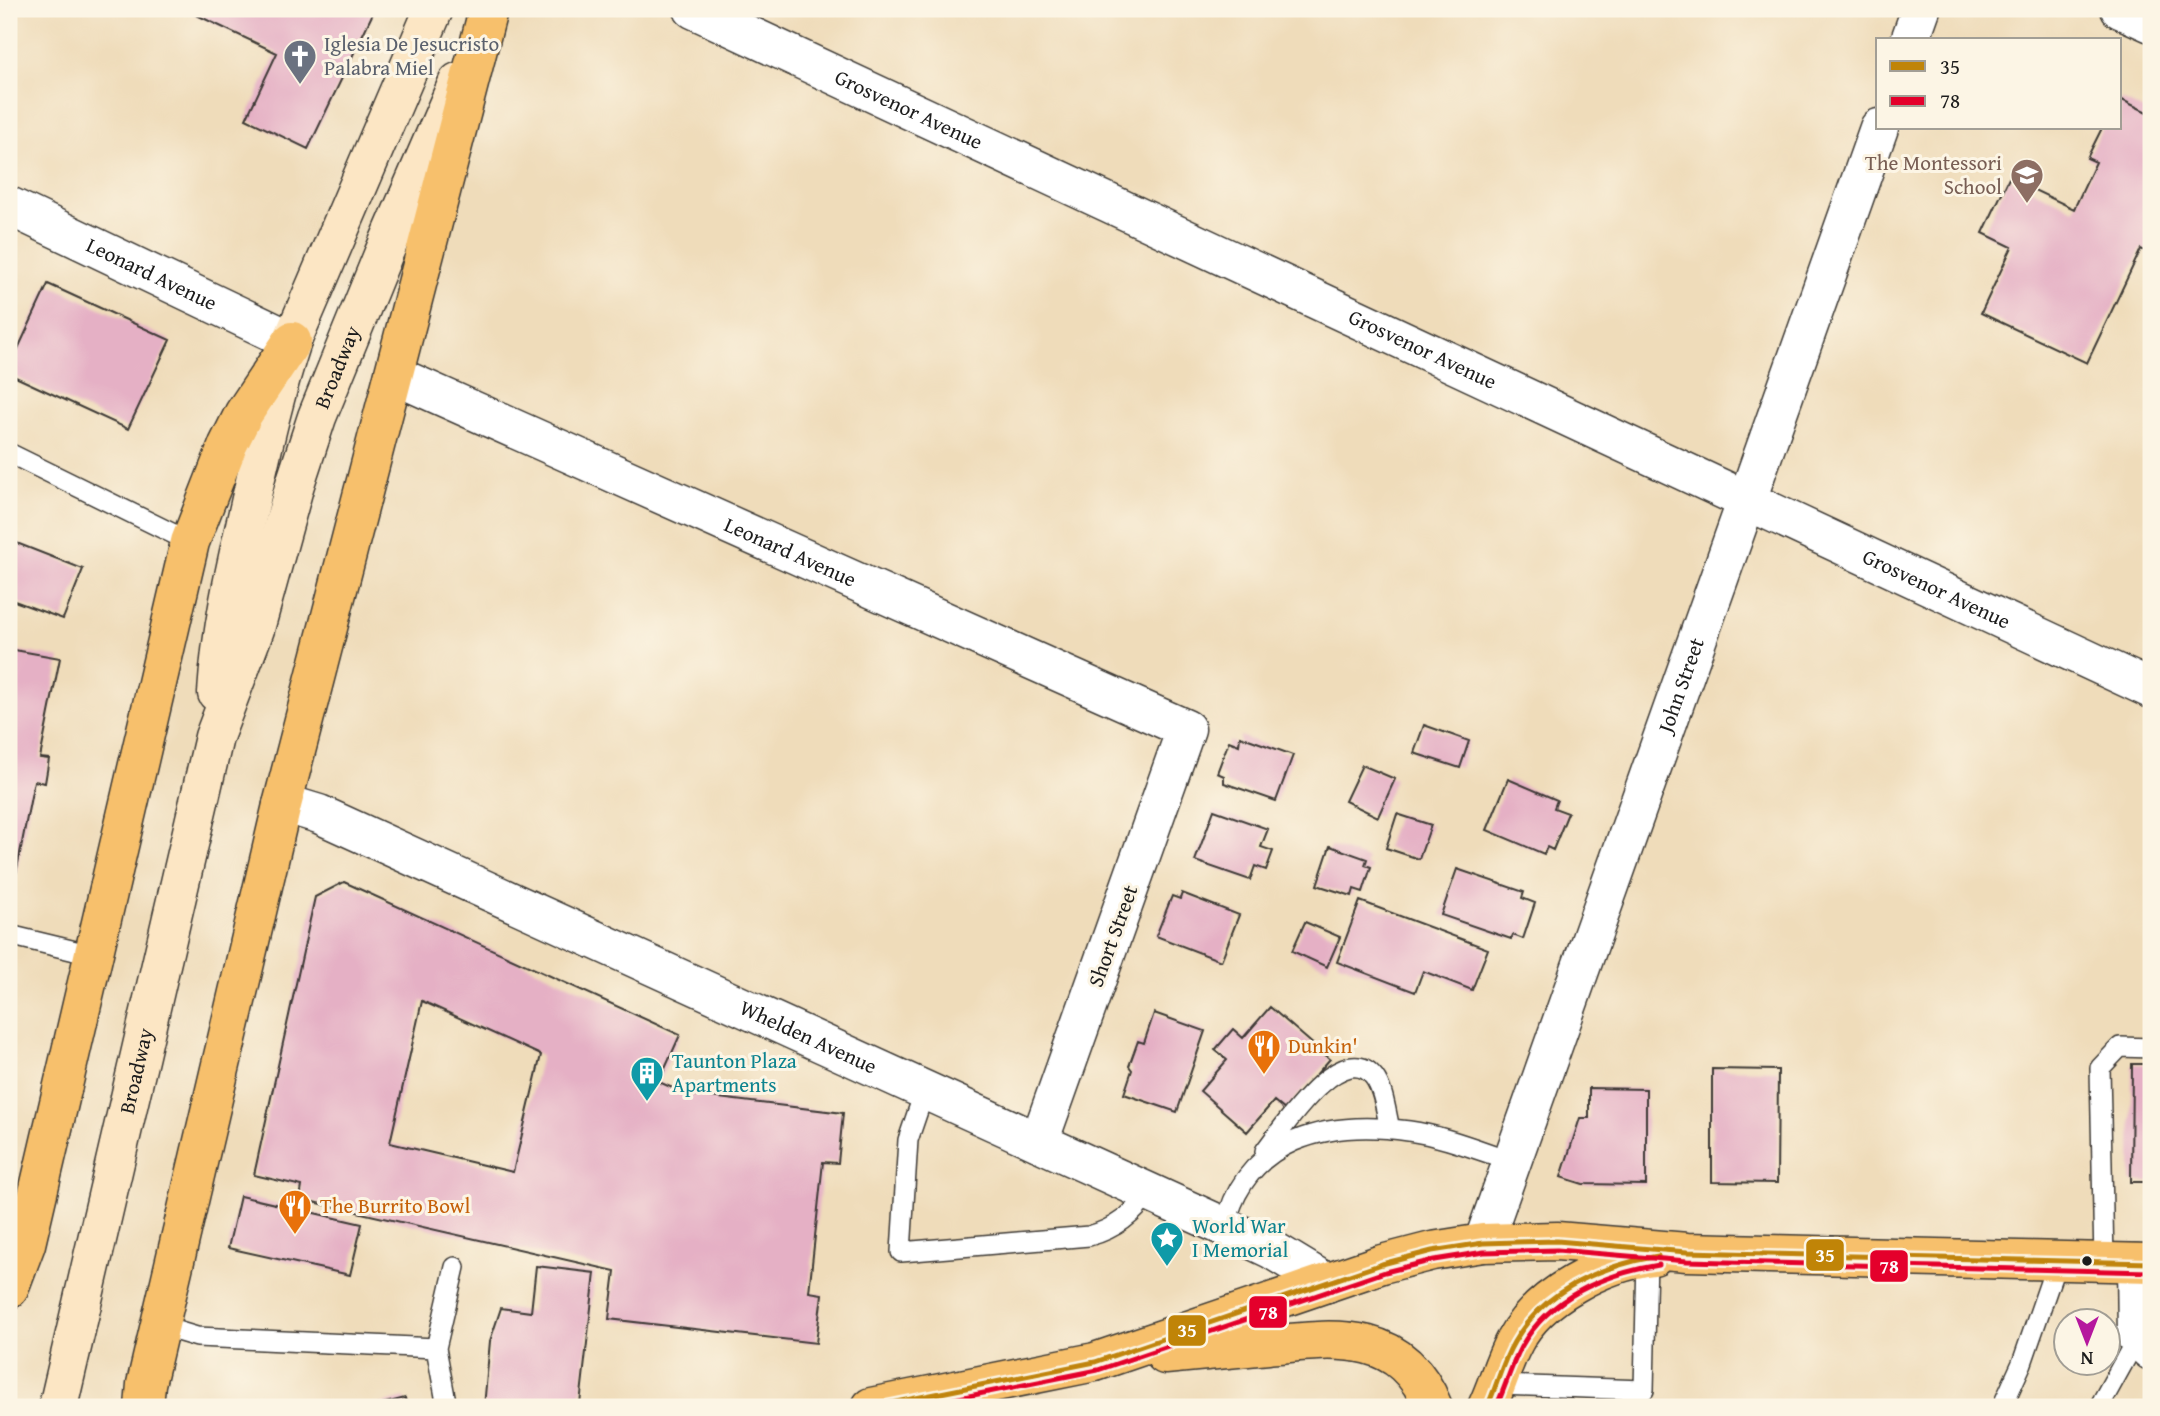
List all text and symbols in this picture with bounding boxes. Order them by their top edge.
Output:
place label: Iglesia De Jesucristo Palabra Miel [324,28,499,83]
church icon: Iglesia De Jesucristo Palabra Miel [281,37,319,86]
legend [1876,38,2122,130]
text: 35 [1940,51,1960,82]
street label: Grosvenor Avenue [830,61,988,157]
text: 78 [1940,85,1960,116]
place label: The Montessori School [1865,147,2002,202]
school or university icon: The Montessori School [2008,156,2046,205]
street label: Leonard Avenue [81,229,222,318]
street label: Grosvenor Avenue [1344,301,1502,397]
street label: Broadway [306,320,368,413]
street label: Leonard Avenue [720,509,861,595]
street label: Grosvenor Avenue [1858,541,2016,636]
street label: John Street [1649,633,1712,740]
street label: Short Street [1080,880,1146,991]
street label: Whelden Avenue [735,992,882,1081]
street label: Broadway [111,1024,161,1117]
restaurant icon: Dunkin' [1245,1027,1283,1076]
place label: Dunkin' [1288,1030,1358,1061]
place label: Taunton Plaza Apartments [672,1045,797,1100]
building icon: Taunton Plaza Apartments [628,1054,666,1103]
restaurant icon: The Burrito Bowl [276,1187,314,1236]
place label: The Burrito Bowl [320,1190,470,1221]
place label: World War I Memorial [1192,1210,1289,1265]
place icon: World War I Memorial [1148,1219,1186,1268]
line badge: 35 [1805,1238,1845,1272]
text: 35 [1815,1241,1835,1269]
line badge: 78 [1869,1249,1909,1283]
text: 78 [1879,1252,1899,1280]
unlabelled marker [2080,1254,2094,1268]
line badge: 78 [1248,1295,1288,1329]
text: 78 [1258,1298,1278,1326]
north arrow [2052,1308,2122,1378]
line badge: 35 [1167,1314,1207,1347]
text: 35 [1177,1316,1197,1344]
text: N [2080,1345,2093,1373]

